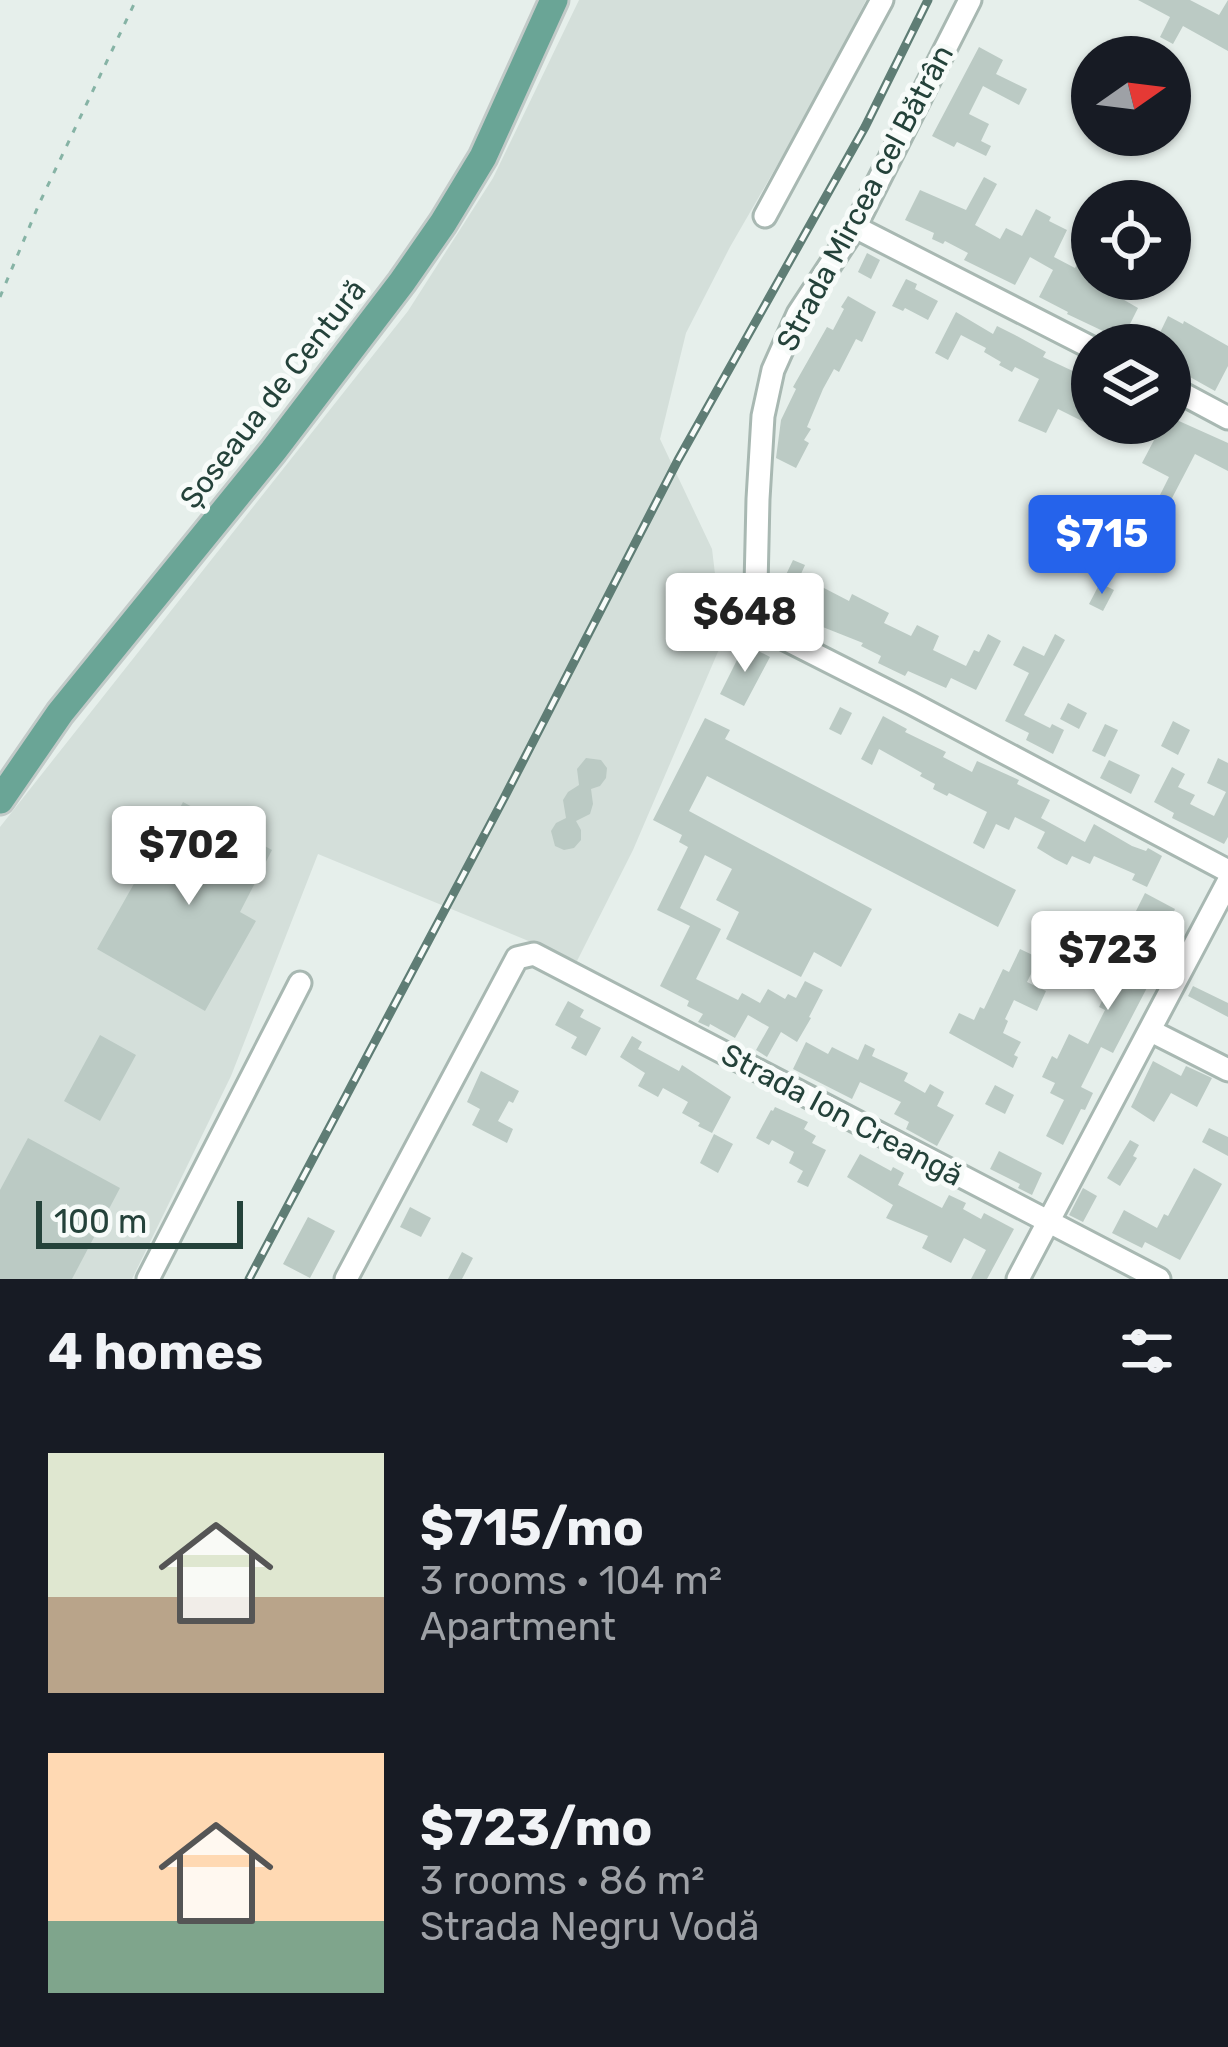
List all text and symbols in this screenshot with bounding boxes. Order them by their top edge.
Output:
north arrow [1071,36,1191,156]
map controls [1071,36,1191,444]
street label: Strada Mircea cel Bătrân [769,39,961,357]
button: locate [1071,180,1191,300]
street label: Șoseaua de Centură [172,272,374,516]
button: layers [1071,324,1191,444]
pin: $715 [1031,495,1173,597]
text: $715 [1056,511,1148,557]
pin: $648 [674,573,816,675]
text: $648 [693,589,797,635]
pin: $702 [118,806,260,908]
text: $702 [139,822,239,868]
pin: $723 [1037,911,1179,1013]
text: $723 [1058,927,1158,973]
street label: Strada Ion Creangă [715,1036,969,1194]
scale bar [36,1195,243,1248]
text: 100 m [54,1202,147,1241]
icon: filters [1114,1318,1180,1384]
text: 4 homes [48,1321,263,1382]
text: $715/mo [420,1497,644,1558]
icon: home [144,1501,288,1645]
text: 3 rooms · 104 m² [420,1558,722,1604]
text: Apartment [420,1604,616,1650]
text: $723/mo [420,1797,652,1858]
icon: home [144,1801,288,1945]
text: 3 rooms · 86 m² [420,1858,705,1904]
text: Strada Negru Vodă [420,1904,759,1950]

